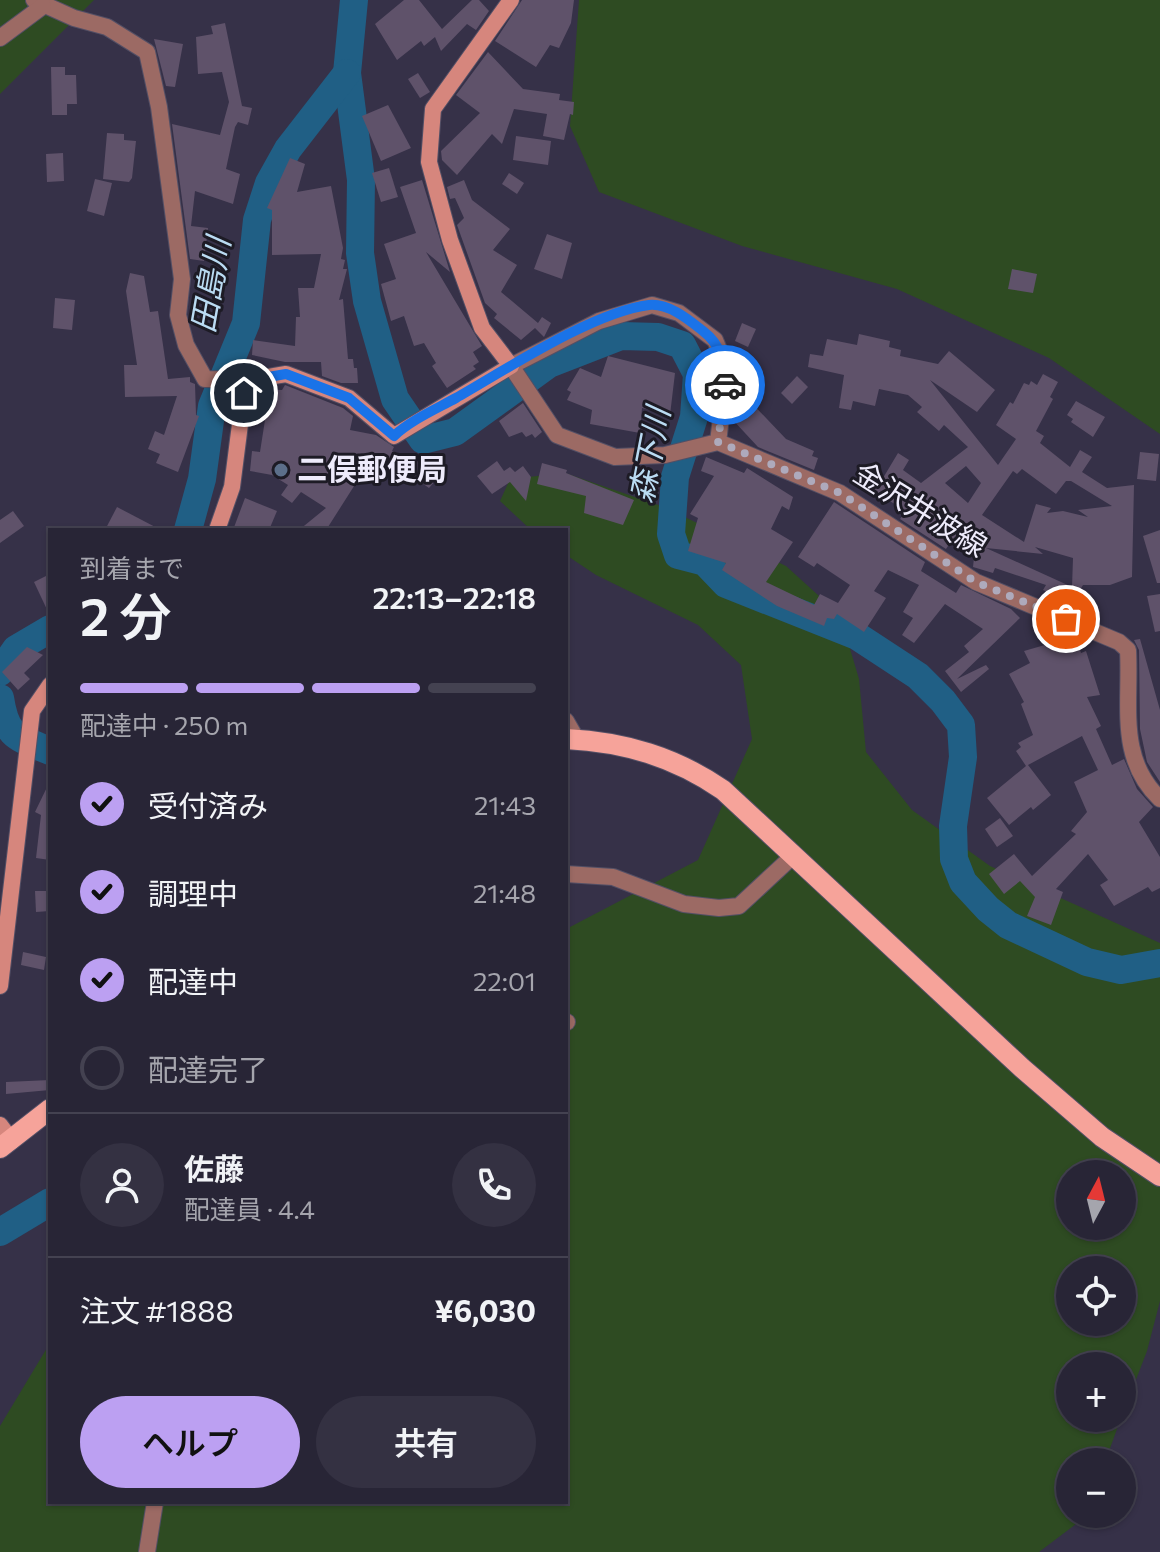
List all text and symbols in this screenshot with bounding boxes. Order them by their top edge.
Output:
water label: 田島川 [181,231,238,335]
courier [685,345,765,425]
pin [210,359,278,427]
icon: car [703,363,747,407]
icon: home [222,371,266,415]
water label: 森下川 [619,401,677,506]
place label: 二俣郵便局 [297,449,447,486]
street label: 金沢井波線 [848,452,995,563]
marker: 二俣郵便局 [272,461,290,479]
text: 到着まで [80,552,184,583]
text: 22:13–22:18 [372,578,536,615]
text: 2 分 [80,583,171,647]
pin [1032,585,1100,653]
icon: bag [1044,597,1088,641]
text: 配達中 · 250 m [80,709,248,740]
icon: check [80,782,124,826]
text: 受付済み [148,786,268,823]
text: 21:43 [474,789,536,820]
icon: check [80,870,124,914]
text: 調理中 [148,874,238,911]
text: 21:48 [473,877,536,908]
icon: check [80,958,124,1002]
text: 配達中 [148,962,238,999]
text: 22:01 [473,965,536,996]
text: 配達完了 [148,1050,268,1087]
button: person [80,1143,164,1227]
button: phone [452,1143,536,1227]
text: 佐藤 [184,1149,244,1186]
north arrow [1056,1160,1136,1240]
map controls [1056,1160,1136,1528]
text: 配達員 · 4.4 [184,1193,315,1224]
button: locate [1056,1256,1136,1336]
text: 注文 #1888 [80,1291,234,1328]
text: ¥6,030 [434,1291,536,1328]
button: + [1056,1352,1136,1432]
button: ヘルプ [80,1396,300,1488]
button: 共有 [316,1396,536,1488]
button: − [1056,1448,1136,1528]

